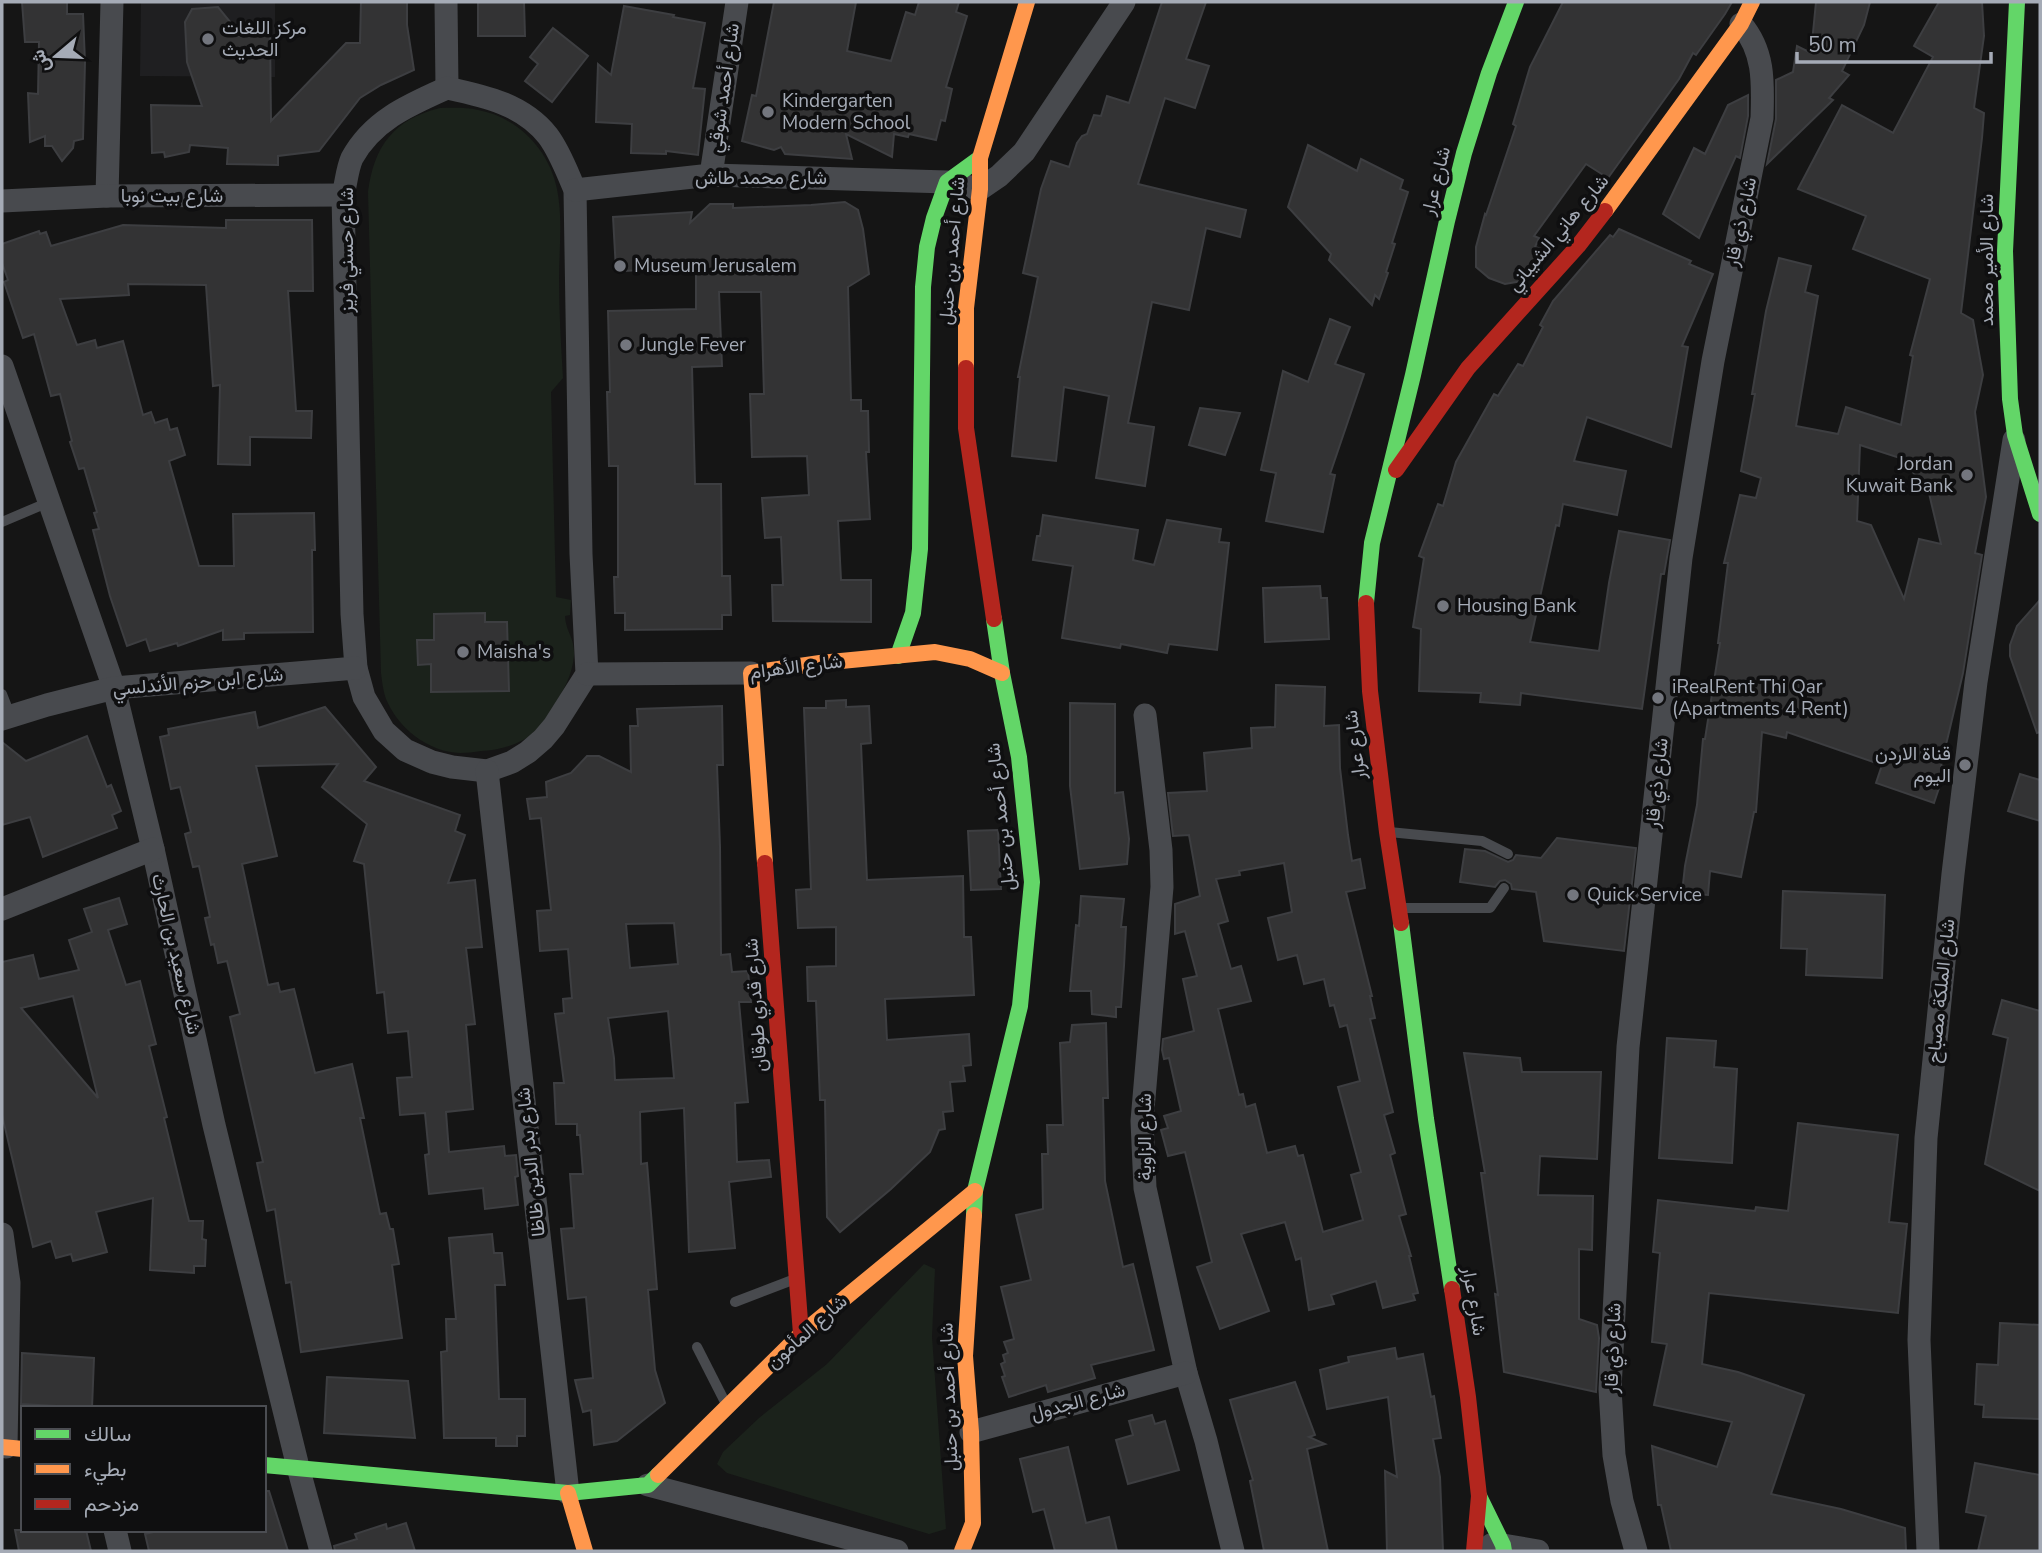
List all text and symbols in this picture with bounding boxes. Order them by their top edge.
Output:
place label: مركز اللغات الحديث [222,15,307,63]
north arrow [21,21,91,91]
scale bar [1797,21,1991,65]
street label: شارع أحمد شوقي [702,22,748,155]
marker: مركز اللغات الحديث [200,31,216,47]
text: 50 m [1808,31,1857,59]
text: ش [25,46,57,76]
place label: Kindergarten Modern School [782,88,911,136]
marker: Kindergarten Modern School [760,104,776,120]
street label: شارع عرار [1415,144,1457,219]
street label: شارع محمد طاش [695,165,827,191]
street label: شارع هاني الشيباني [1501,169,1616,299]
street label: شارع ذي قار [1719,175,1765,270]
street label: شارع أحمد بن حنبل [933,176,971,326]
street label: شارع بيت نوبا [121,183,223,209]
street label: شارع حسني فريز [334,187,362,314]
street label: شارع الأمير محمد [1974,194,2000,326]
place label: Museum Jerusalem [634,253,797,279]
marker: Museum Jerusalem [612,258,628,274]
place label: Jungle Fever [639,332,746,358]
marker: Jungle Fever [618,337,634,353]
place label: Jordan Kuwait Bank [1846,451,1953,499]
marker: Jordan Kuwait Bank [1959,467,1975,483]
place label: Housing Bank [1457,593,1577,619]
marker: Housing Bank [1435,598,1451,614]
place label: Maisha's [477,639,551,665]
marker: Maisha's [455,644,471,660]
street label: شارع الأهرام [748,648,844,686]
street label: شارع ابن حزم الأندلسي [112,662,285,704]
place label: iRealRent Thi Qar (Apartments 4 Rent) [1672,674,1849,722]
marker: iRealRent Thi Qar (Apartments 4 Rent) [1650,690,1666,706]
street label: شارع عرار [1338,709,1372,782]
street label: شارع ذي قار [1639,737,1677,831]
place label: قناة الاردن اليوم [1875,741,1951,789]
street label: شارع أحمد بن حنبل [980,742,1022,892]
marker: قناة الاردن اليوم [1957,757,1973,773]
street label: شارع سعيد بن الحارث [145,871,207,1037]
place label: Quick Service [1587,882,1702,908]
marker: Quick Service [1565,887,1581,903]
street label: شارع الملكة مصباح [1920,917,1962,1065]
street label: شارع قدري طوقان [738,937,776,1073]
street label: شارع بدر الدين ظاظا [510,1086,552,1238]
street label: شارع الزاوية [1132,1093,1158,1181]
street label: شارع عرار [1456,1263,1492,1338]
street label: شارع المأمون [761,1289,853,1375]
street label: شارع ذي قار [1598,1302,1630,1395]
street label: شارع أحمد بن حنبل [933,1322,965,1472]
street label: شارع الجدول [1028,1377,1128,1427]
legend [21,1406,266,1532]
text: سالك [84,1420,131,1448]
text: بطيء [84,1455,127,1486]
text: مزدحم [84,1490,139,1518]

